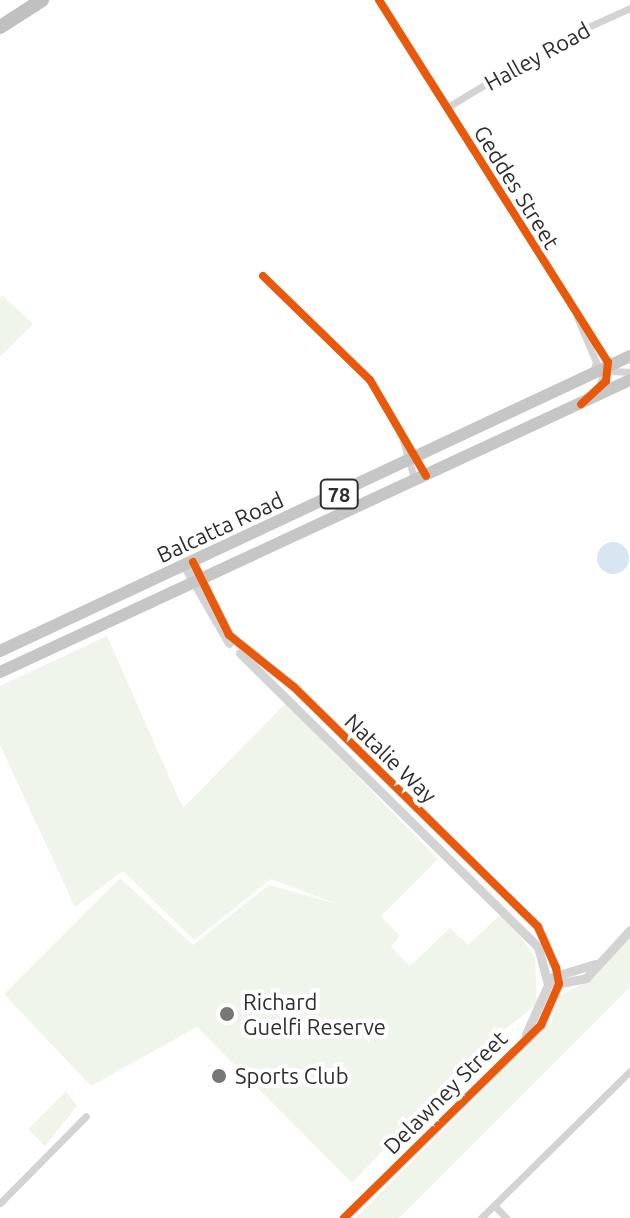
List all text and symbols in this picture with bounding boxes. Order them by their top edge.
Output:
street label: Halley Road [480,16,594,96]
street label: Geddes Street [469,120,565,254]
road number: 78 [319,478,359,510]
street label: Balcatta Road [152,486,288,568]
street label: Natalie Way [340,708,442,808]
place label: Richard Guelfi Reserve [243,988,386,1040]
marker: Richard Guelfi Reserve [218,1005,236,1023]
street label: Delawney Street [378,1025,512,1159]
place label: Sports Club [235,1063,349,1089]
marker: Sports Club [210,1067,228,1085]

